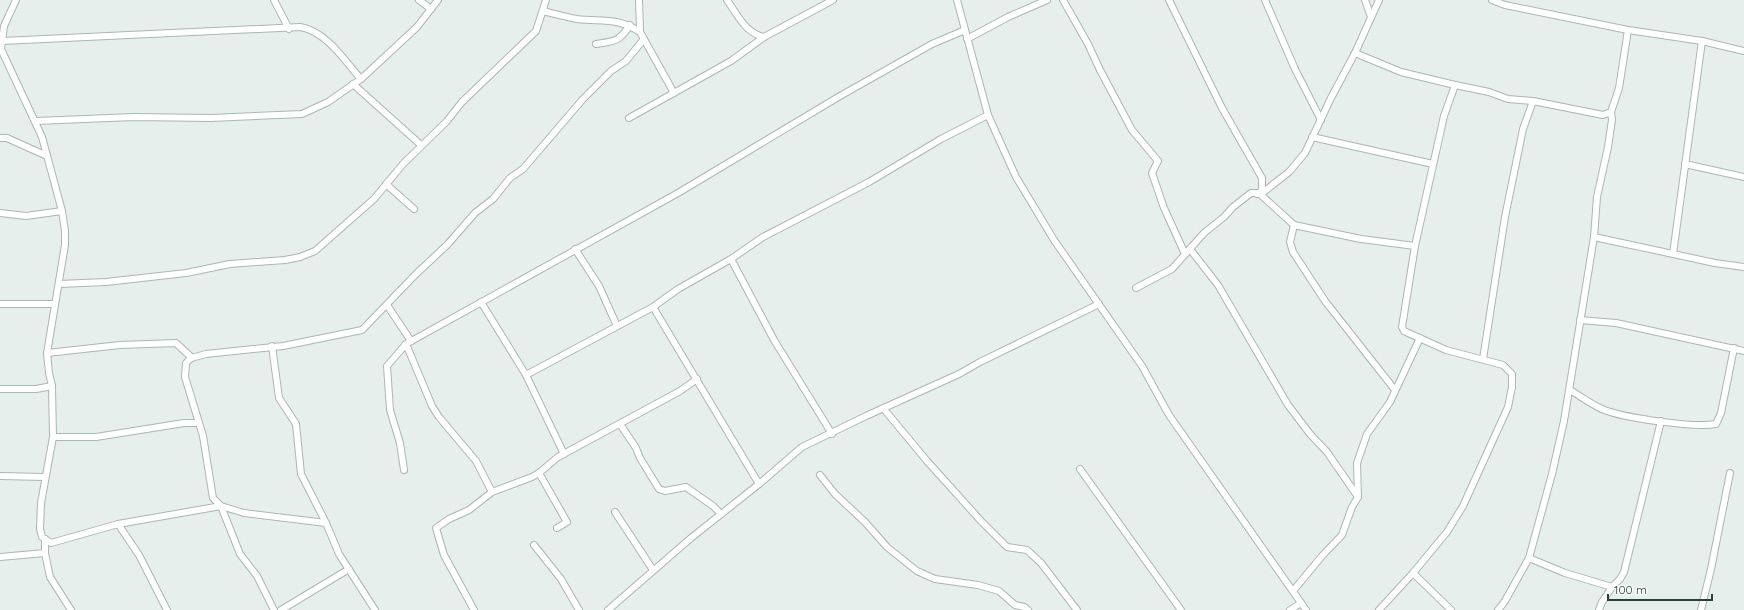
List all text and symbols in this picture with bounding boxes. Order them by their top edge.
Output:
scale bar [1608,576,1712,602]
text: 100 m [1614,582,1647,597]

